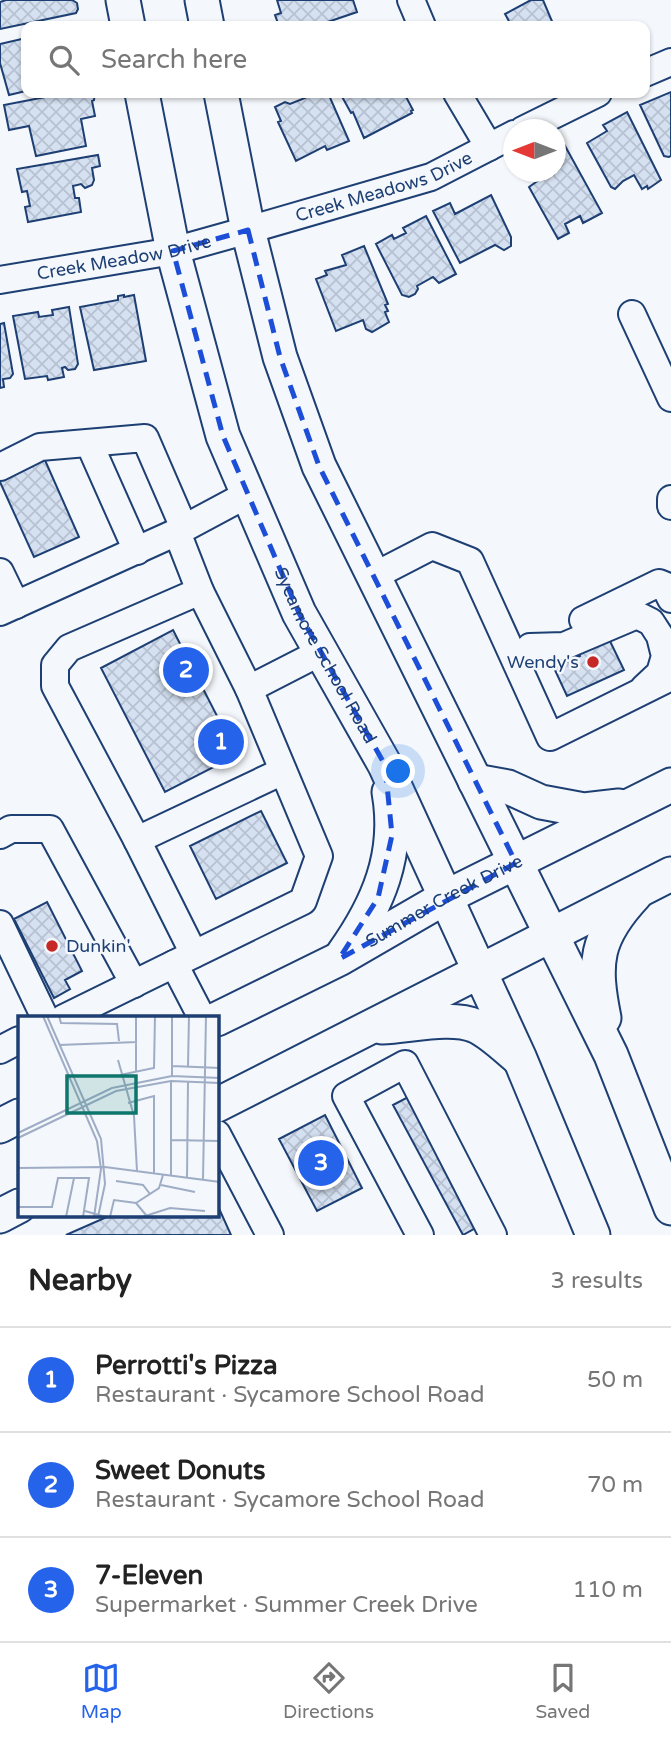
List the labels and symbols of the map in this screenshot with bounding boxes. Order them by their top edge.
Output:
north arrow [503,119,566,182]
street label: Creek Meadows Drive [293,147,476,227]
street label: Creek Meadow Drive [35,230,214,285]
street label: Sycamore School Road [270,564,382,747]
pin: 2 [163,644,209,696]
place label: Wendy's [507,651,579,673]
marker: Wendy's [585,654,601,670]
pin: 1 [198,716,244,768]
your location [381,754,415,788]
street label: Summer Creek Drive [362,850,526,952]
place label: Dunkin' [66,935,131,957]
marker: Dunkin' [44,938,60,954]
inset map [18,1016,219,1218]
pin: 3 [298,1137,344,1189]

